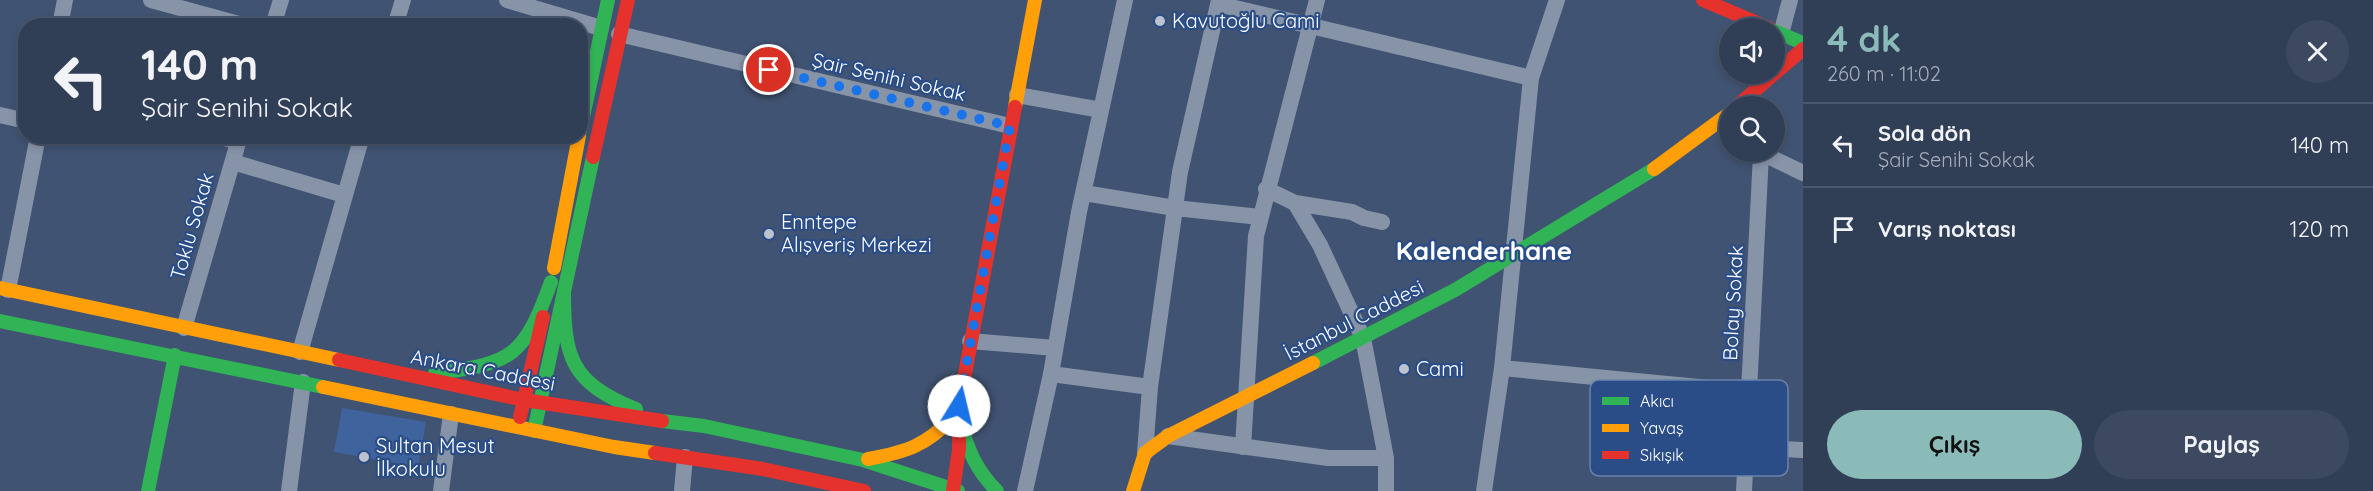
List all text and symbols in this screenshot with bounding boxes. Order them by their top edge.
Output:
place label: Kavutoğlu Cami [1172,8,1320,33]
marker: Kavutoğlu Cami [1153,14,1167,28]
text: 4 dk [1827,16,1901,61]
map controls [1719,18,1785,162]
button: sound [1719,18,1785,84]
button: close [2286,20,2349,83]
text: 140 m [141,38,258,91]
icon: left [42,42,120,120]
pin [743,44,794,95]
street label: Şair Senihi Sokak [810,47,968,106]
icon: arrive [752,53,785,86]
text: 260 m · 11:02 [1827,61,1941,86]
text: Şair Senihi Sokak [141,90,353,124]
button: search [1719,96,1785,162]
text: Sola dön [1878,119,1971,147]
icon: left [1827,129,1860,162]
text: 140 m [2290,131,2349,159]
text: Şair Senihi Sokak [1878,147,2035,172]
street label: Toklu Sokak [164,169,219,282]
place label: Enntepe Alışveriş Merkezi [781,209,932,257]
icon: arrive [1827,213,1860,246]
text: Varış noktası [1878,215,2016,243]
text: 120 m [2290,215,2349,243]
marker: Enntepe Alışveriş Merkezi [762,227,776,241]
district label: Kalenderhane [1396,234,1572,267]
street label: Bolay Sokak [1717,245,1748,361]
street label: İstanbul Caddesi [1280,274,1428,365]
street label: Ankara Caddesi [409,343,557,396]
place label: Cami [1416,356,1464,381]
marker: Cami [1397,362,1411,376]
position arrow [927,374,991,438]
legend [1590,380,1788,476]
text: Akıcı [1640,391,1674,411]
button: Çıkış [1827,410,2082,479]
button: Paylaş [2094,410,2349,479]
text: Yavaş [1640,418,1684,438]
place label: Sultan Mesut İlkokulu [376,433,495,481]
text: Sıkışık [1640,445,1684,465]
marker: Sultan Mesut İlkokulu [357,450,371,464]

